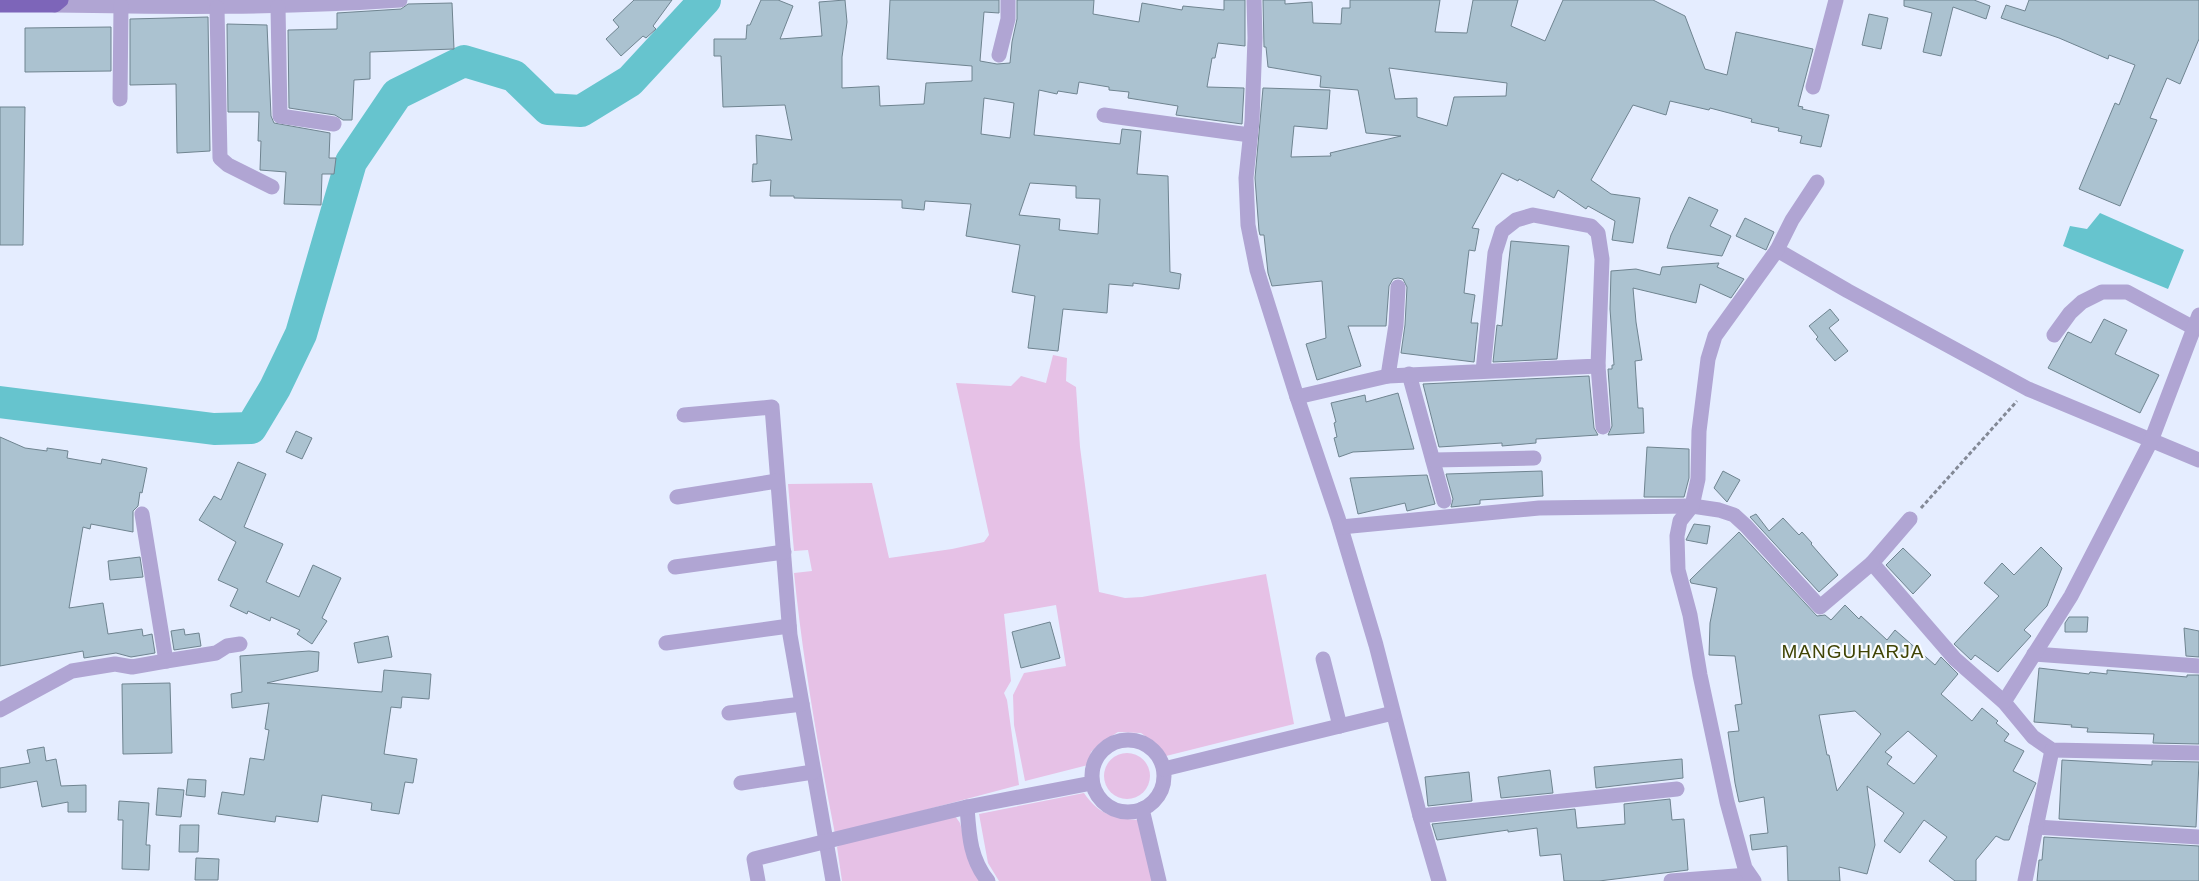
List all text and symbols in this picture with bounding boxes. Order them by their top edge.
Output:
district label: MANGUHARJA [1781,641,1925,662]

